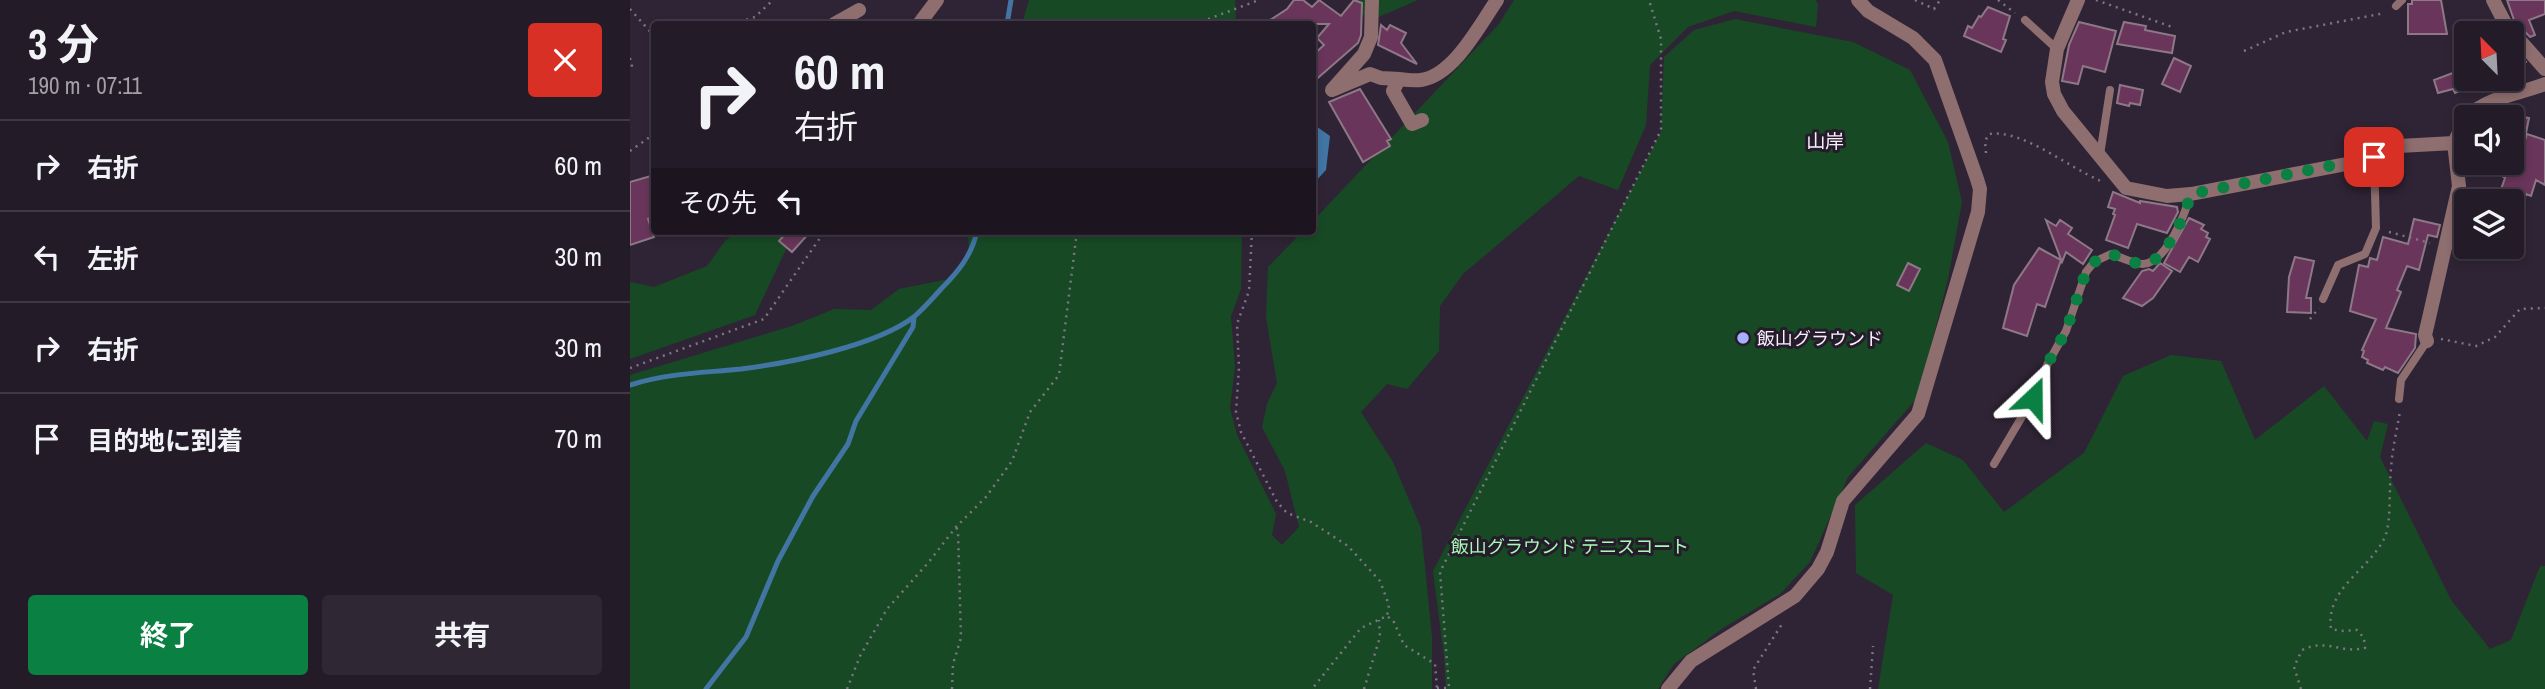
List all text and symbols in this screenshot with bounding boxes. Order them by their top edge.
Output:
text: 3 分 [28,16,99,72]
north arrow [2454,21,2524,91]
map controls [2454,21,2524,259]
button: close [528,23,602,97]
text: 60 m [794,38,886,104]
icon: right [679,49,770,140]
text: 190 m · 07:11 [28,70,142,101]
text: 右折 [794,105,858,148]
button: sound [2454,105,2524,175]
pin [2344,127,2404,187]
district label: 山岸 [1806,128,1844,154]
icon: arrive [2355,138,2393,176]
icon: right [28,147,66,185]
text: 60 m [555,148,602,183]
text: 右折 [87,150,139,185]
icon: left [771,182,809,220]
text: その先 [679,185,757,220]
button: layers [2454,189,2524,259]
icon: left [28,238,66,276]
text: 30 m [555,239,602,274]
text: 左折 [87,241,139,276]
place label: 飯山グラウンド [1757,326,1883,351]
icon: right [28,329,66,367]
text: 30 m [555,330,602,365]
marker: 飯山グラウンド [1735,330,1751,346]
text: 右折 [87,332,139,367]
position arrow [1996,361,2070,435]
icon: arrive [28,420,66,458]
text: 70 m [555,421,602,456]
text: 目的地に到着 [87,423,243,458]
park label: 飯山グラウンド テニスコート [1451,534,1689,559]
button: 終了 [28,595,308,675]
button: 共有 [322,595,602,675]

